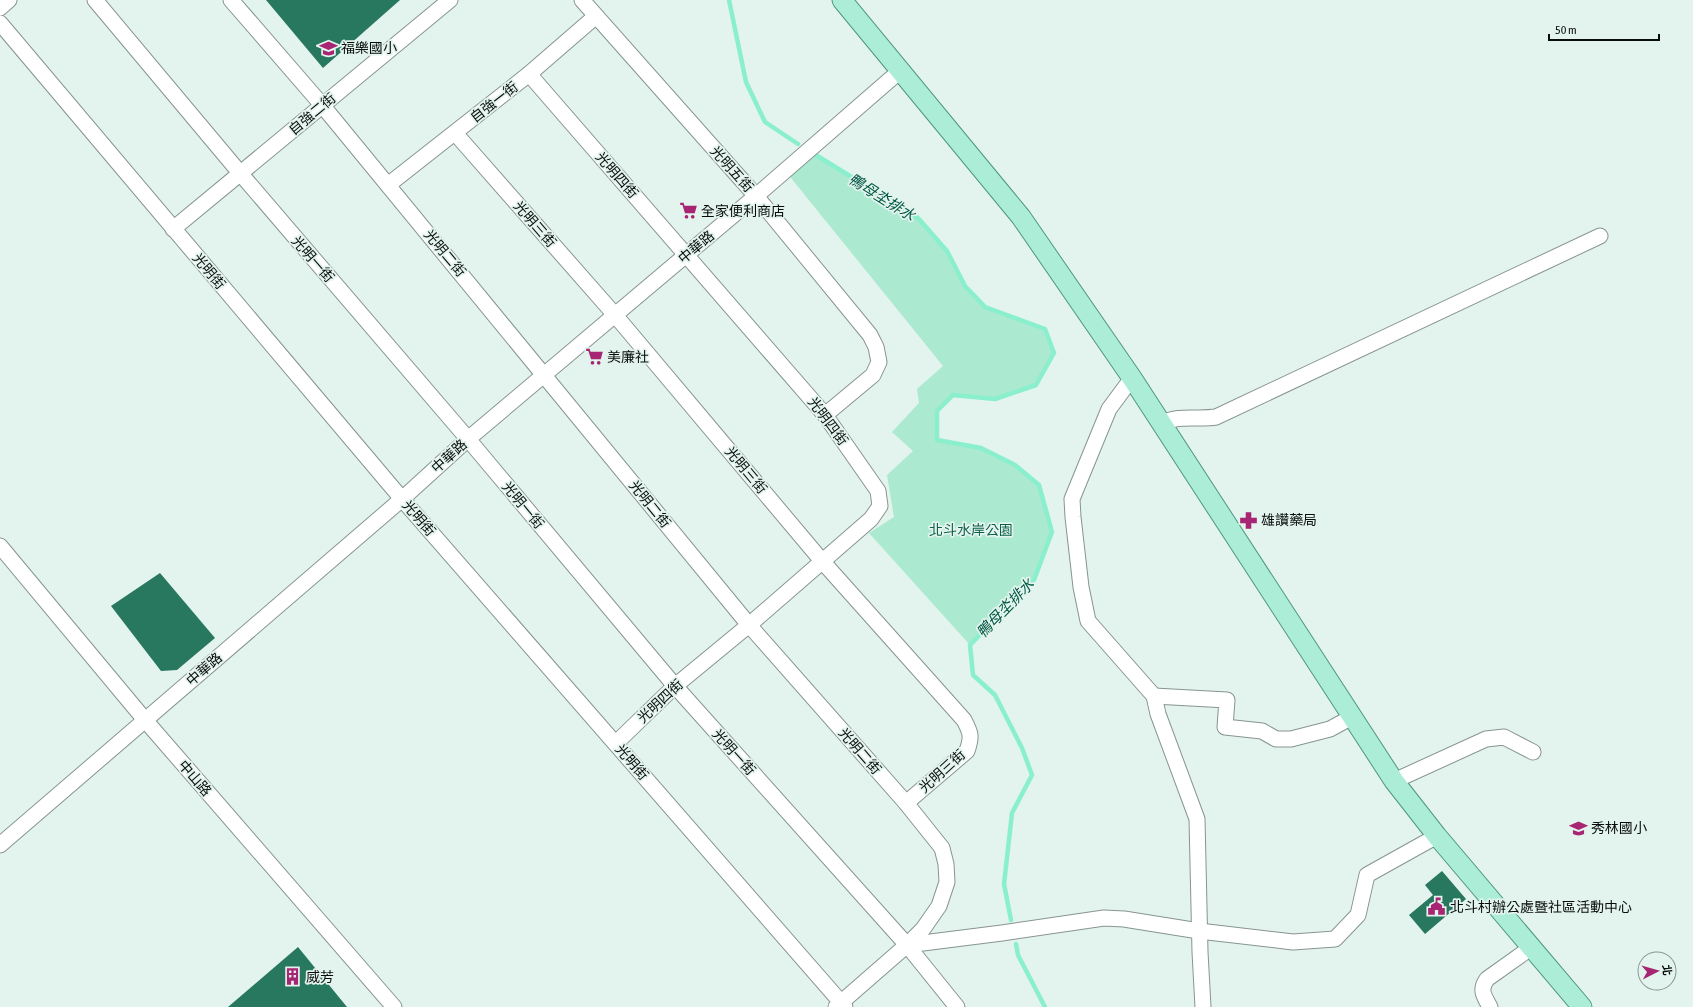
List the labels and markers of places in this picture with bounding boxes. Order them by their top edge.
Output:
school or university icon: 福樂國小 [318,38,338,58]
place label: 福樂國小 [341,40,397,56]
supermarket icon: 全家便利商店 [678,201,698,221]
place label: 全家便利商店 [701,203,785,219]
supermarket icon: 美廉社 [584,347,604,367]
place label: 美廉社 [607,349,649,365]
pharmacy icon: 雄讚藥局 [1238,510,1258,530]
place label: 雄讚藥局 [1261,512,1317,528]
school or university icon: 秀林國小 [1568,818,1588,838]
place label: 秀林國小 [1591,820,1647,836]
public building icon: 北斗村辦公處暨社區活動中心 [1427,897,1447,917]
place label: 北斗村辦公處暨社區活動中心 [1450,899,1632,915]
building icon: 威芳 [283,967,303,987]
place label: 威芳 [306,969,334,985]

